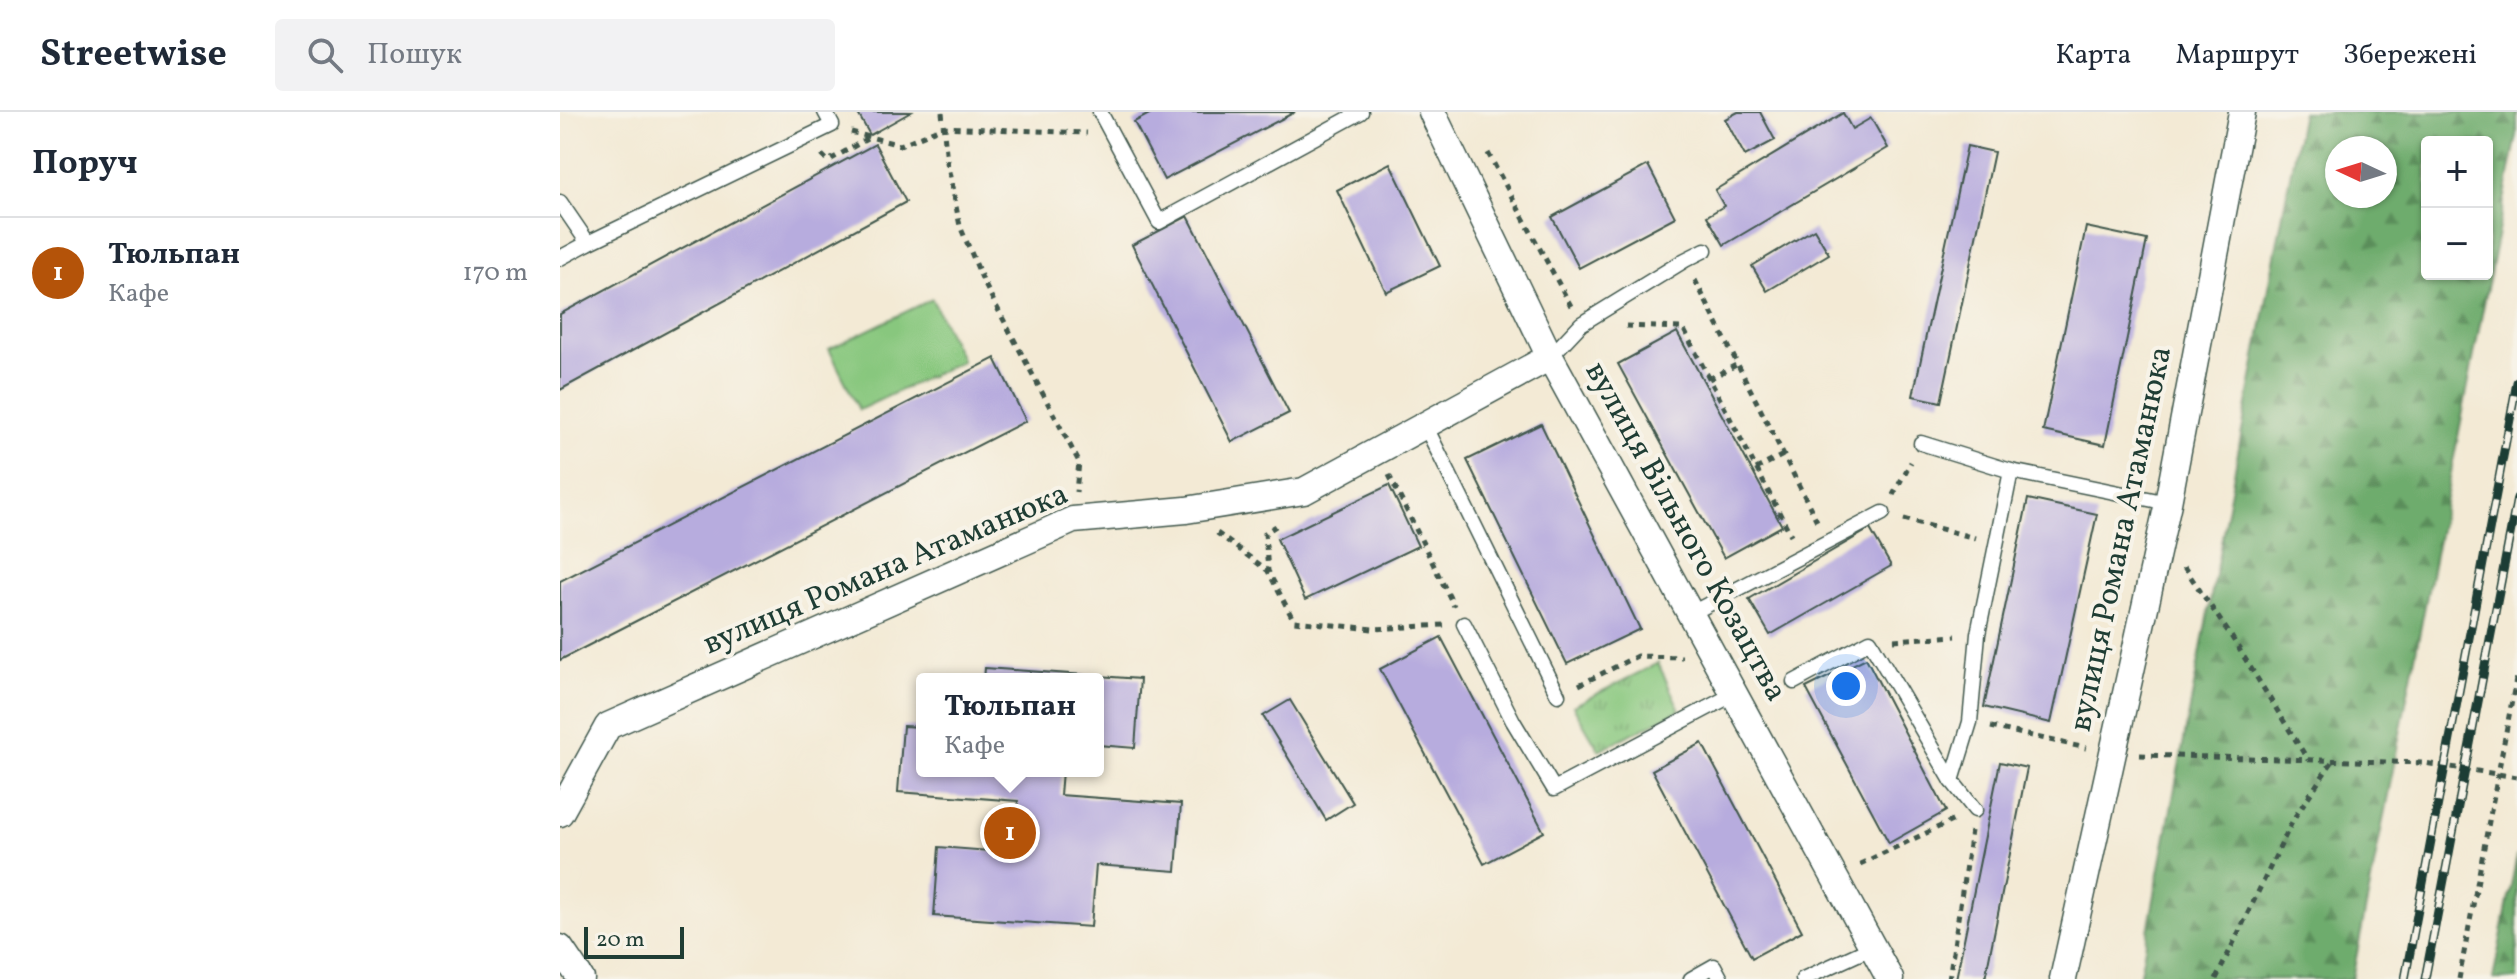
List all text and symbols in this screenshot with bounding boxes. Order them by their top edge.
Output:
search box [275,19,835,91]
text: Streetwise [40,29,227,82]
icon: search [303,33,347,77]
text: Пошук [367,34,462,76]
text: Карта [2056,36,2131,75]
text: Маршрут [2175,36,2299,75]
text: Збережені [2343,36,2477,75]
north arrow [2325,136,2397,208]
map controls [2421,136,2493,280]
button: + [2421,136,2493,208]
text: Поруч [32,141,138,188]
button: − [2421,208,2493,280]
text: Тюльпан [108,234,240,276]
text: 1 [53,255,63,291]
text: 170 m [463,255,528,291]
text: Кафе [108,276,169,312]
street label: вулиця Романа Атаманюка [2060,342,2184,736]
street label: вулиця Вільного Козацтва [1573,354,1797,710]
street label: вулиця Романа Атаманюка [697,473,1075,667]
your location [1826,666,1866,706]
popup [916,673,1104,777]
text: Тюльпан [944,686,1076,728]
text: Кафе [944,728,1005,764]
pin: 1 [984,803,1036,863]
scale bar [584,923,684,959]
text: 20 m [596,925,645,956]

